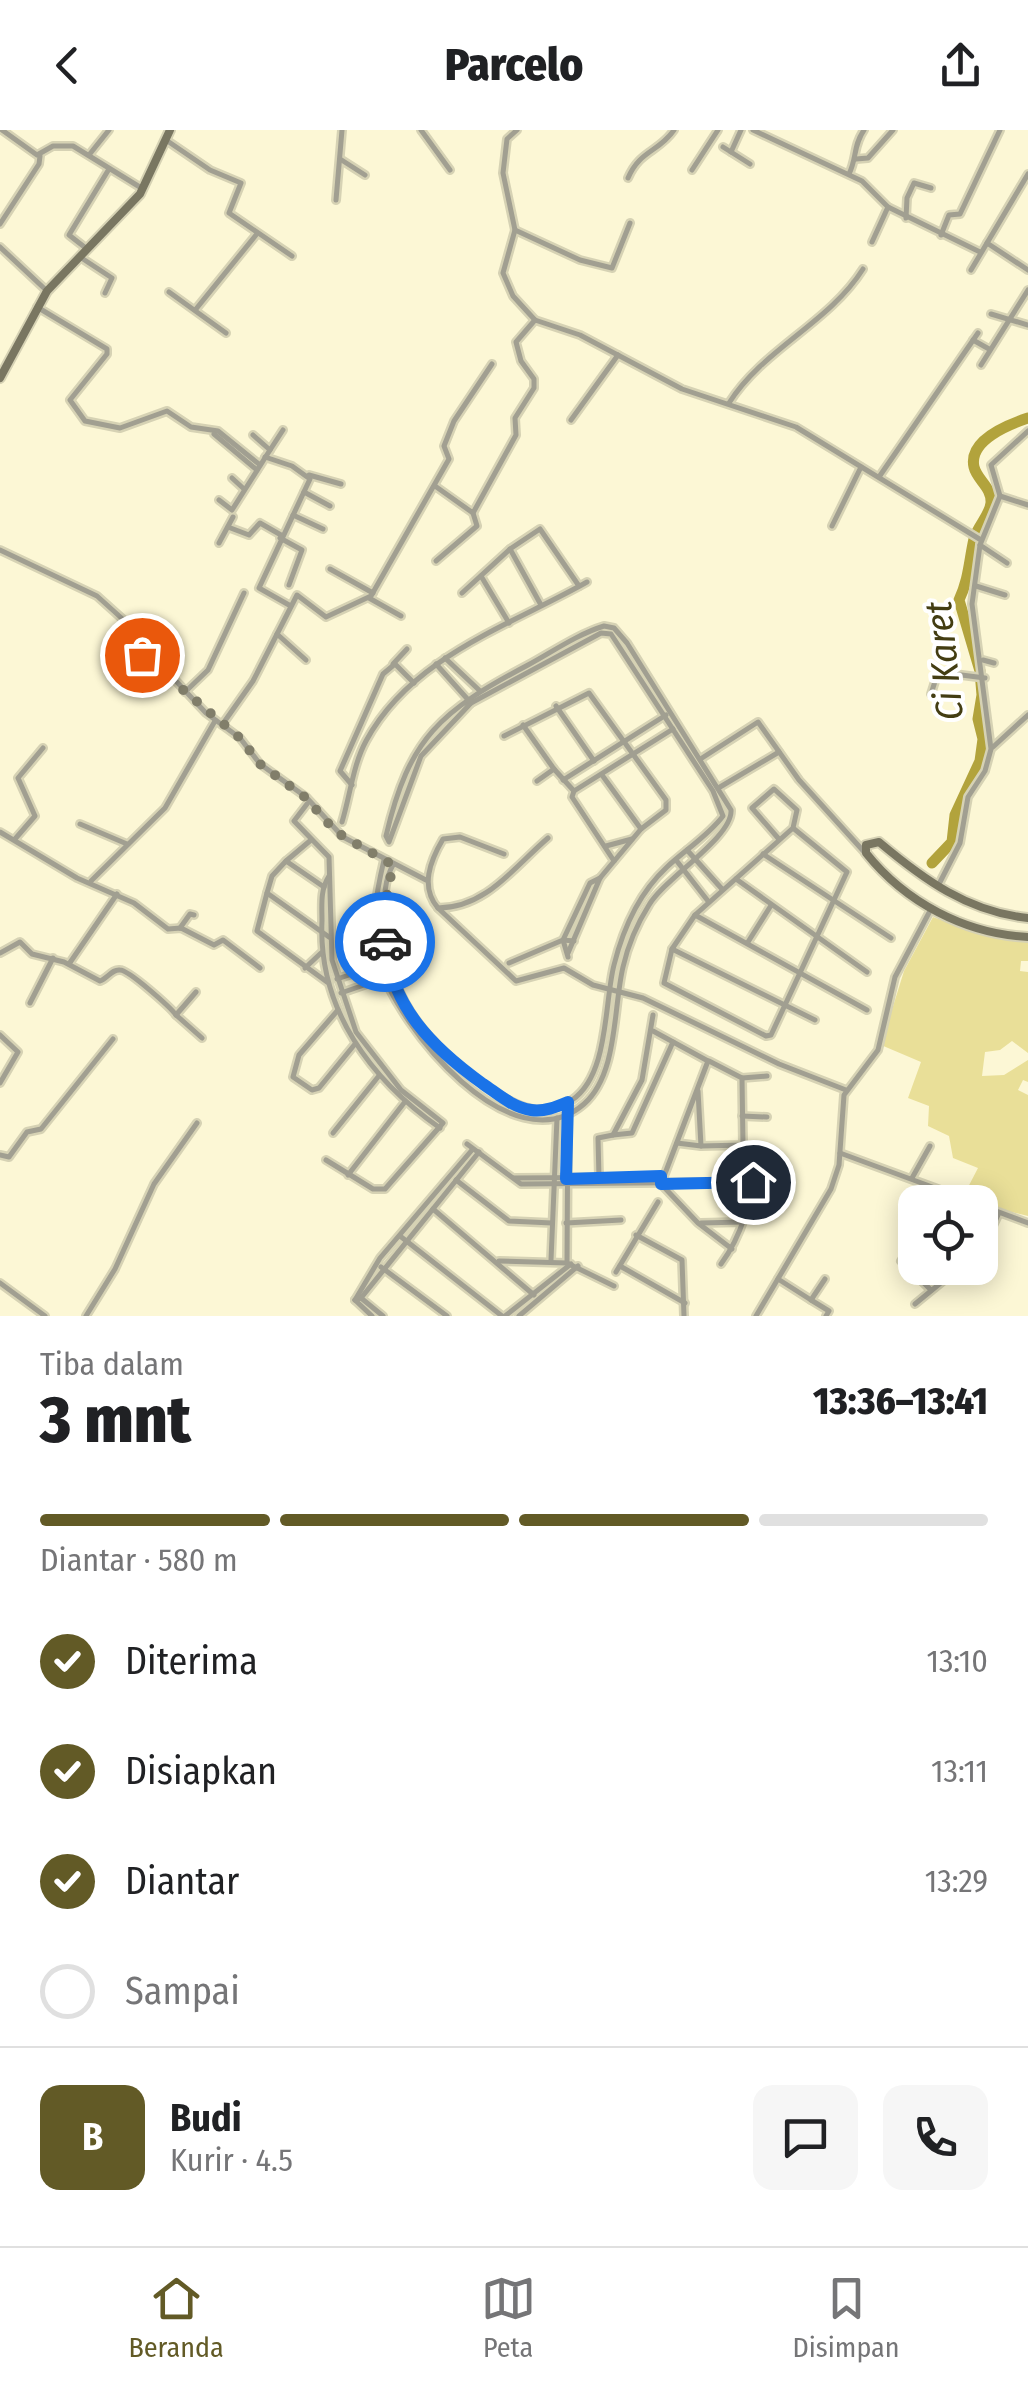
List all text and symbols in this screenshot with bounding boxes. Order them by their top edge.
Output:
icon: back [40,38,95,93]
text: Parcelo [445,38,583,92]
icon: share [933,38,988,93]
water label: Ci Karet [915,599,973,723]
pin [100,613,185,698]
icon: bag [115,628,170,683]
courier [335,892,435,992]
icon: car [358,915,413,970]
pin [711,1140,796,1225]
icon: home [726,1155,781,1210]
map controls [898,1185,998,1285]
button: locate [898,1185,998,1285]
text: Tiba dalam [40,1345,184,1383]
text: 13:36–13:41 [813,1378,988,1424]
text: 3 mnt [40,1381,191,1459]
text: Diantar · 580 m [40,1541,238,1579]
icon: check [40,1634,95,1689]
text: Diterima [125,1638,258,1684]
text: 13:10 [926,1642,988,1680]
icon: check [40,1744,95,1799]
text: Disiapkan [125,1748,277,1794]
text: 13:11 [931,1752,988,1790]
icon: check [40,1854,95,1909]
text: Diantar [125,1858,239,1904]
text: 13:29 [925,1862,988,1900]
text: Sampai [125,1968,240,2014]
button: chat [753,2085,858,2190]
button: phone [883,2085,988,2190]
text: Budi [170,2095,242,2141]
text: B [82,2114,103,2160]
text: Kurir · 4.5 [170,2141,293,2179]
tab: Beranda [128,2271,224,2364]
tab: Peta [481,2271,536,2364]
tab: Disimpan [793,2271,900,2364]

